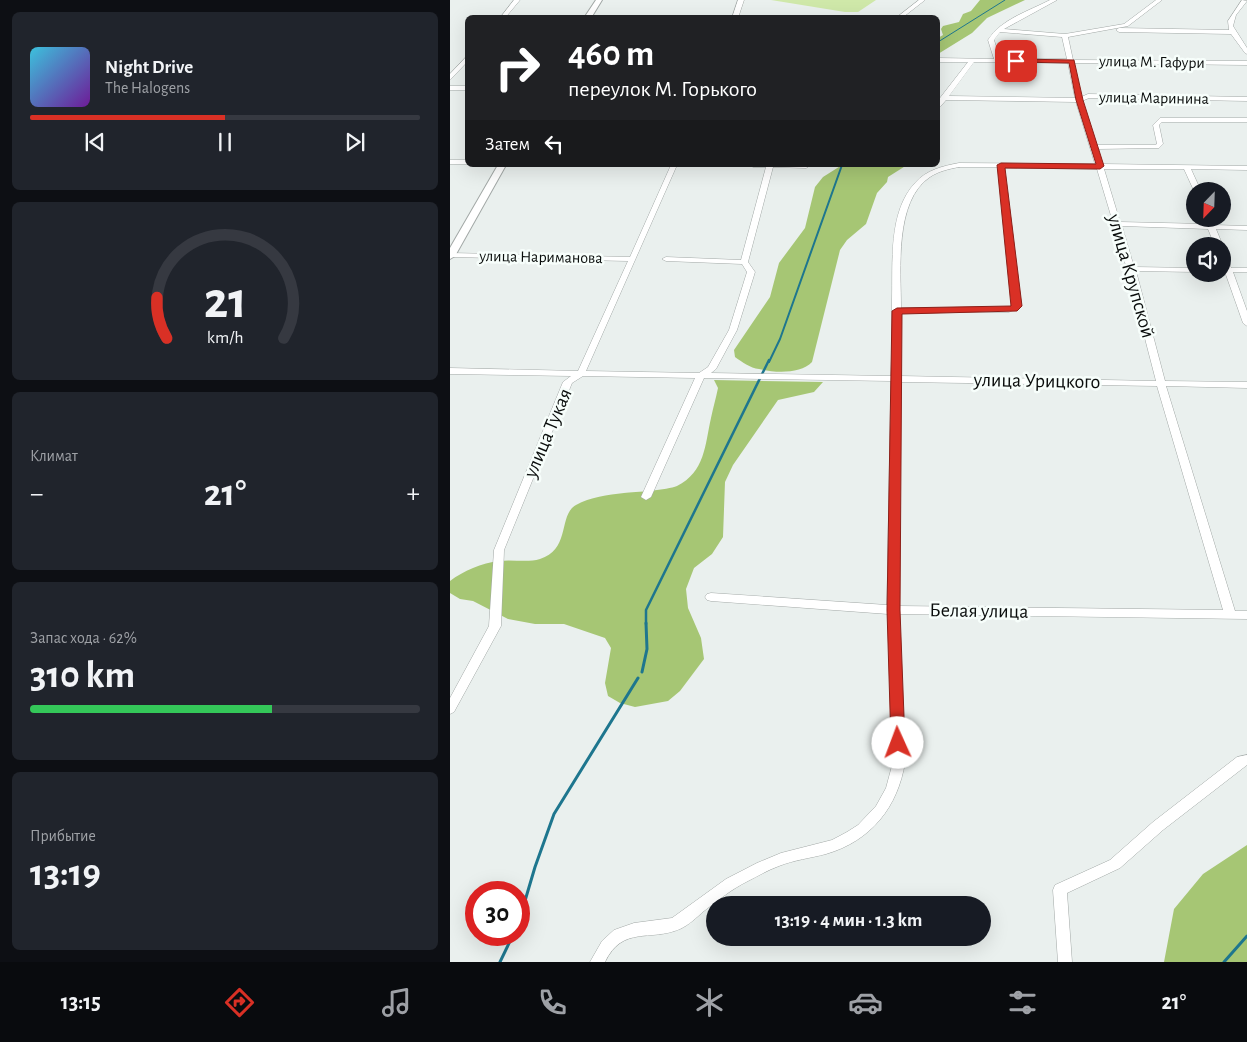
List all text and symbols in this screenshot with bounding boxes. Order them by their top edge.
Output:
icon: right [485,35,550,100]
text: 460 m [568,37,654,72]
pin [995,40,1037,82]
icon: arrive [1002,47,1030,75]
street label: улица М. Гафури [1098,53,1205,72]
text: Night Drive [105,58,193,77]
text: переулок М. Горького [568,78,757,100]
text: The Halogens [105,80,190,96]
street label: улица Маринина [1098,89,1209,108]
icon: previous [81,128,109,156]
icon: pause [211,128,239,156]
icon: next [341,128,369,156]
icon: left [540,130,568,158]
text: Затем [485,135,530,154]
north arrow [1186,182,1231,228]
map controls [1186,182,1231,282]
street label: улица Крупской [1103,211,1158,340]
button: sound [1186,237,1231,282]
street label: улица Нариманова [478,248,603,267]
text: 21 [203,275,247,327]
text: km/h [207,329,243,347]
street label: улица Урицкого [973,370,1100,392]
street label: улица Тукая [520,386,576,481]
text: Климат [30,448,78,464]
text: 21° [204,475,246,513]
text: − [30,480,43,508]
text: + [407,480,420,508]
street label: Белая улица [929,600,1029,622]
text: Запас хода · 62% [30,630,137,646]
text: 310 km [30,657,135,695]
position arrow [871,716,923,768]
text: Прибытие [30,828,96,844]
text: 13:19 [30,855,101,893]
speed limit sign: 30 [465,881,530,946]
text: 13:19 · 4 мин · 1.3 km [775,911,922,930]
icon: directions [222,985,257,1020]
icon: music [379,985,414,1020]
icon: phone [535,985,570,1020]
icon: climate [692,985,727,1020]
icon: car [848,985,883,1020]
icon: filters [1005,985,1040,1020]
text: 13:15 [61,991,101,1013]
text: 21° [1161,991,1186,1013]

